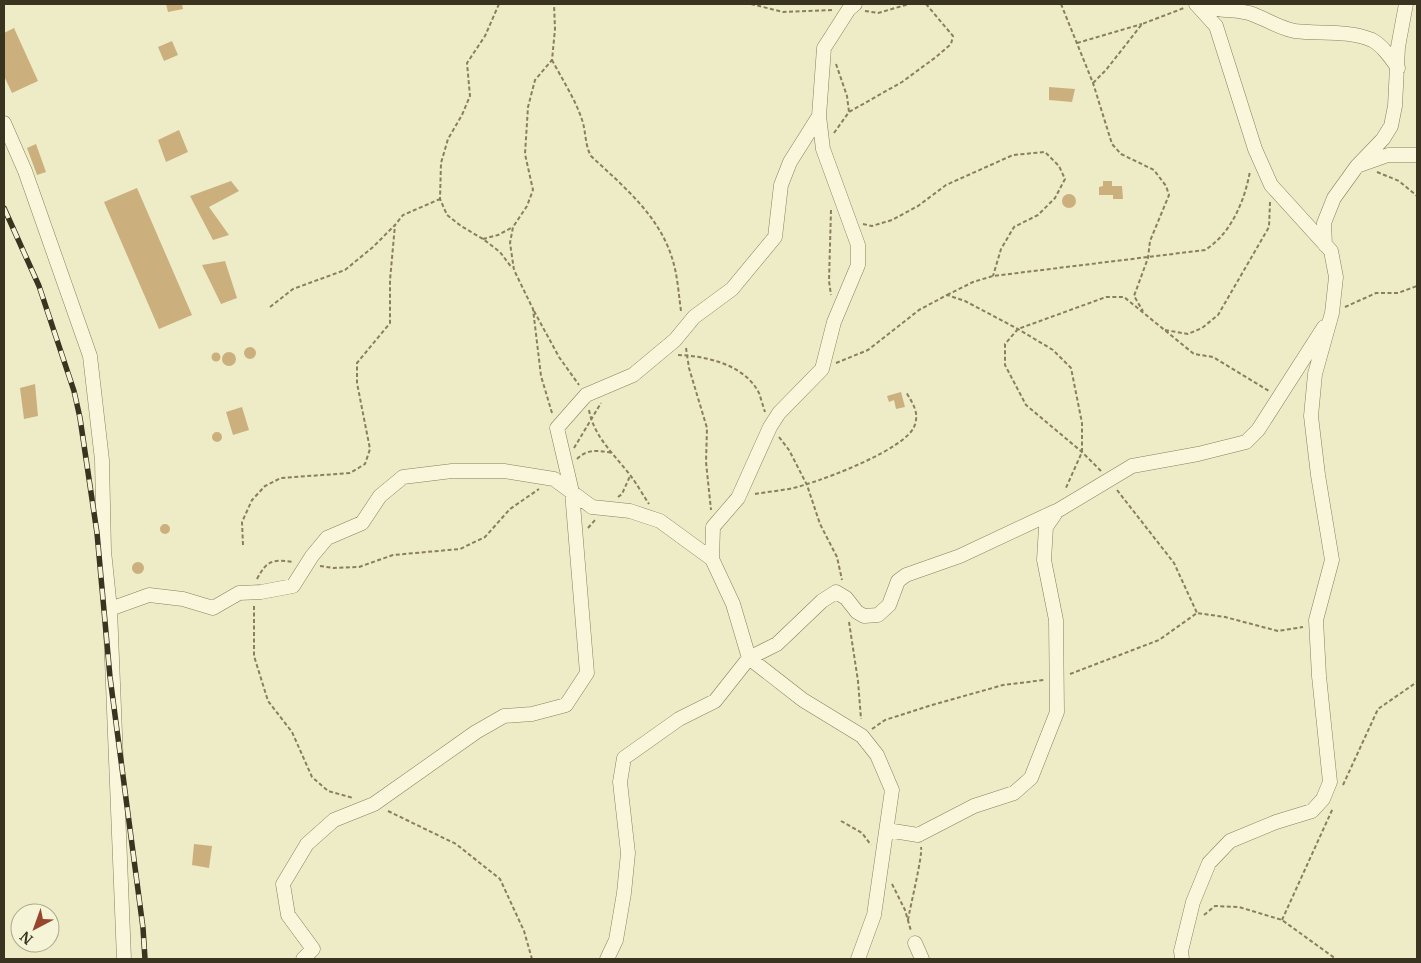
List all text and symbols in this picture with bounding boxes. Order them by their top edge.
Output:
north arrow [10,903,60,953]
text: N [16,927,37,948]

